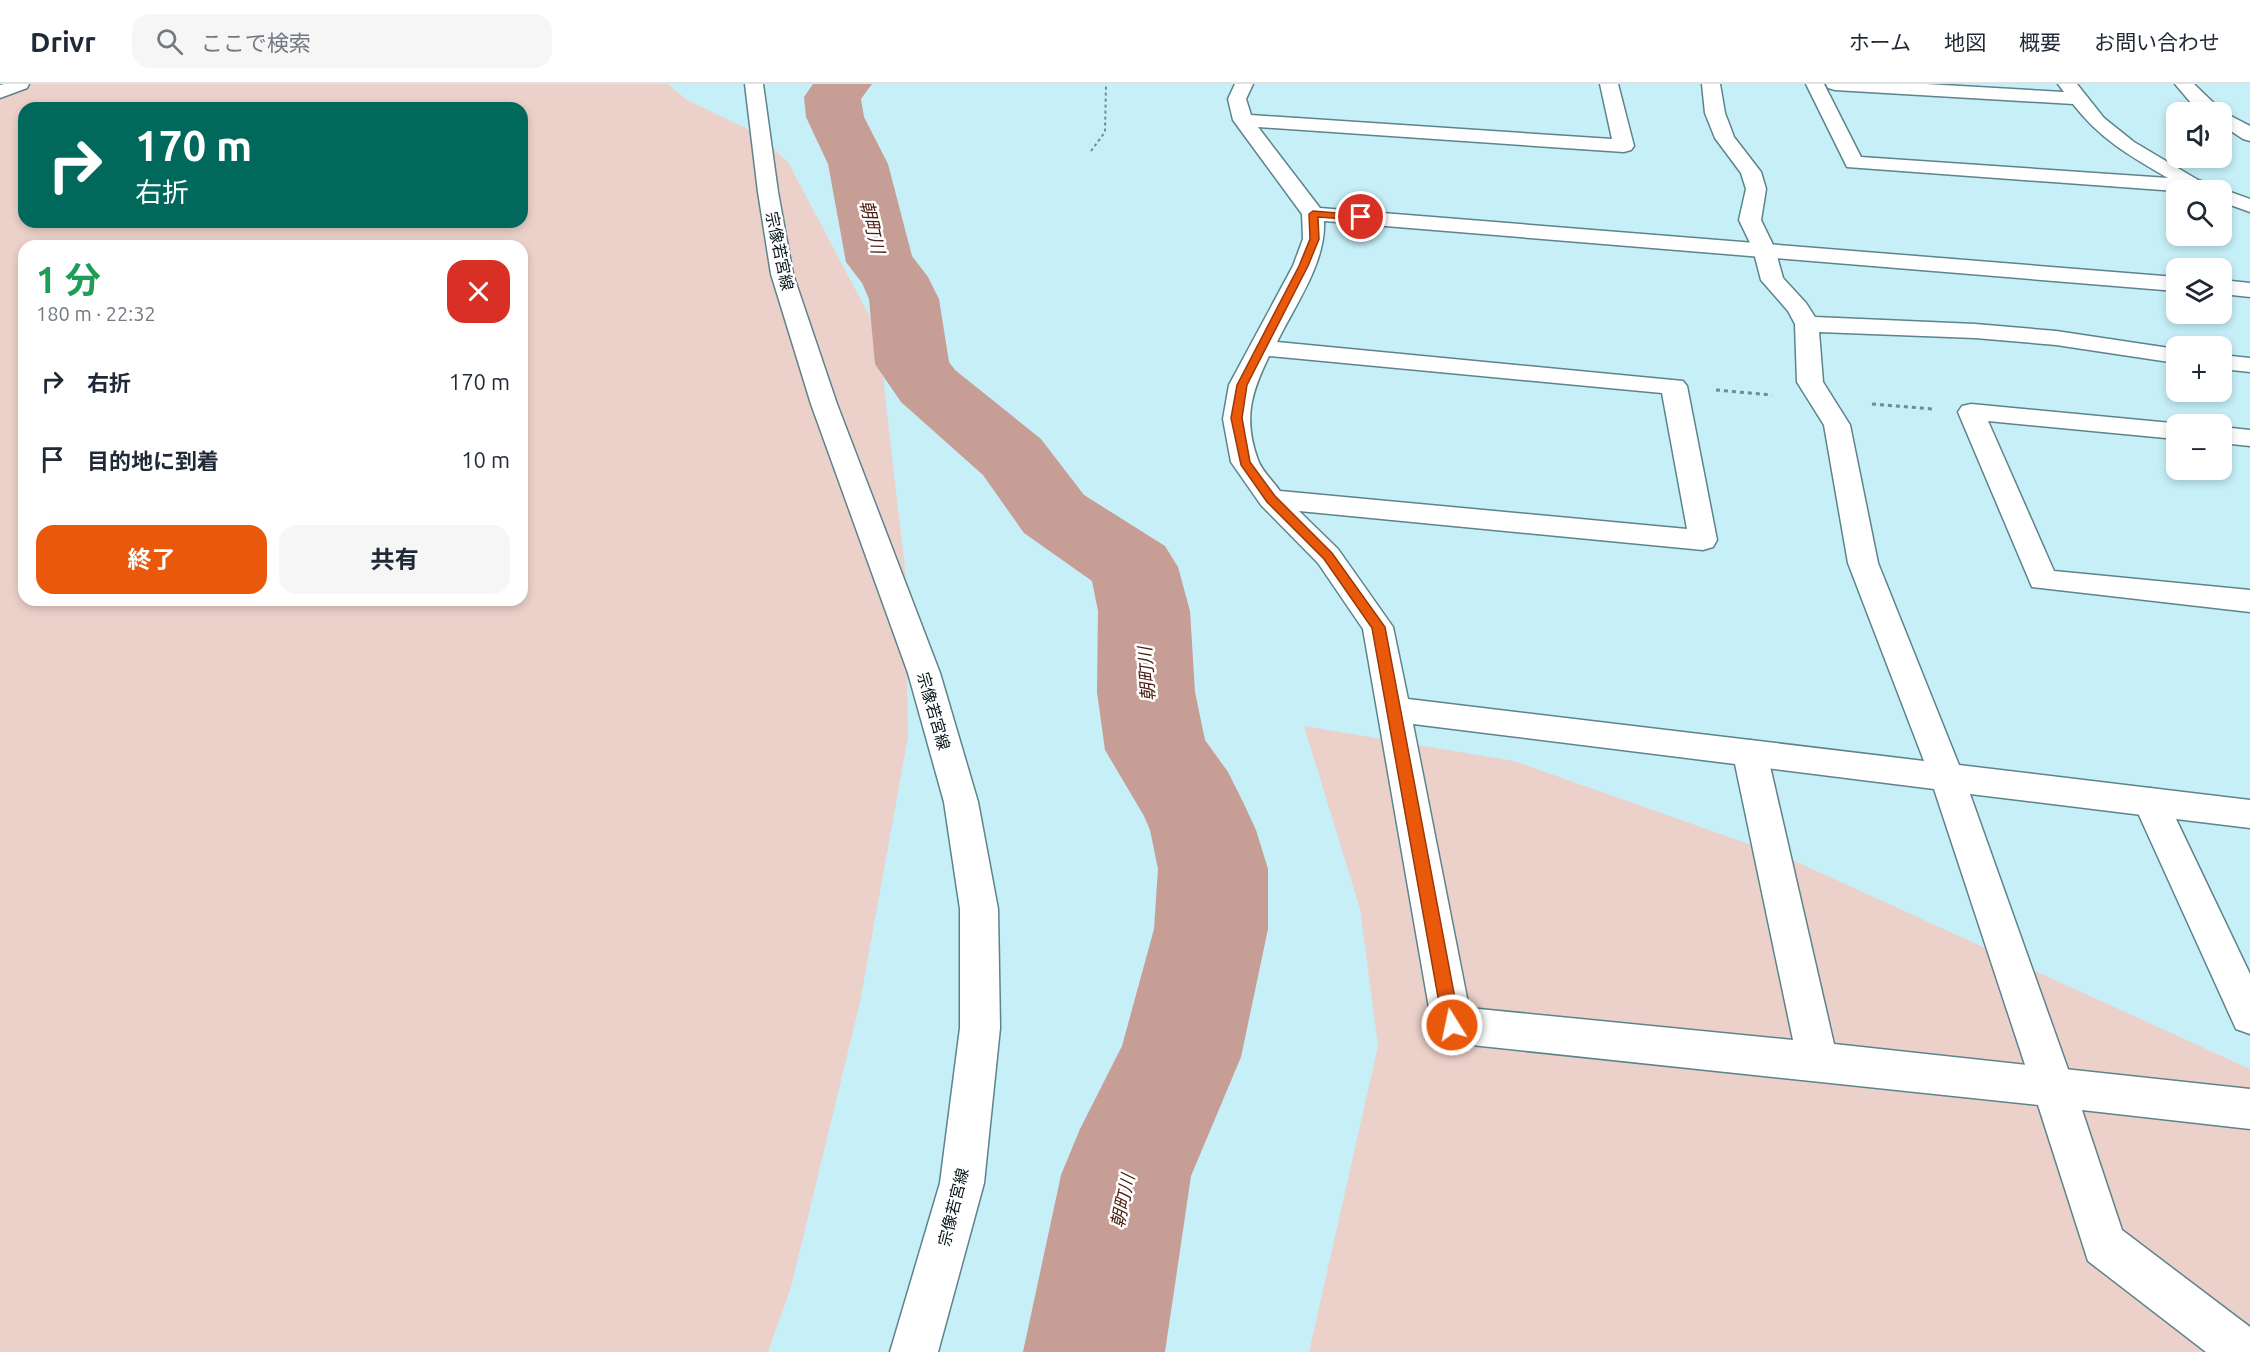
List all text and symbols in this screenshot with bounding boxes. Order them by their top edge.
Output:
search box [132,14,552,68]
icon: search [153,25,186,58]
text: Drivr [30,26,96,57]
text: ここで検索 [201,30,311,55]
text: ホーム [1849,30,1911,54]
text: 地図 [1944,30,1986,54]
text: 概要 [2019,30,2061,54]
text: お問い合わせ [2094,30,2220,54]
map controls [2166,102,2232,480]
button: sound [2166,102,2232,168]
text: 170 m [135,122,252,169]
icon: right [36,126,114,204]
text: 右折 [135,177,189,207]
button: search [2166,180,2232,246]
pin [1335,191,1386,242]
water label: 朝町川 [857,198,889,257]
icon: arrive [1344,200,1377,233]
street label: 宗像若宮線 [763,210,797,292]
button: layers [2166,258,2232,324]
text: 1 分 [36,259,101,300]
button: close [447,260,510,323]
text: 180 m · 22:32 [36,302,156,325]
button: + [2166,336,2232,402]
icon: right [36,365,69,398]
text: 170 m [449,369,510,394]
text: 右折 [87,370,131,395]
button: − [2166,414,2232,480]
icon: arrive [36,443,69,476]
text: 10 m [461,447,510,472]
text: 目的地に到着 [87,448,219,473]
button: 終了 [36,525,267,594]
button: 共有 [279,525,510,594]
water label: 朝町川 [1134,644,1158,702]
street label: 宗像若宮線 [914,670,954,752]
position arrow [1420,993,1484,1057]
street label: 宗像若宮線 [935,1166,971,1248]
water label: 朝町川 [1107,1170,1138,1229]

